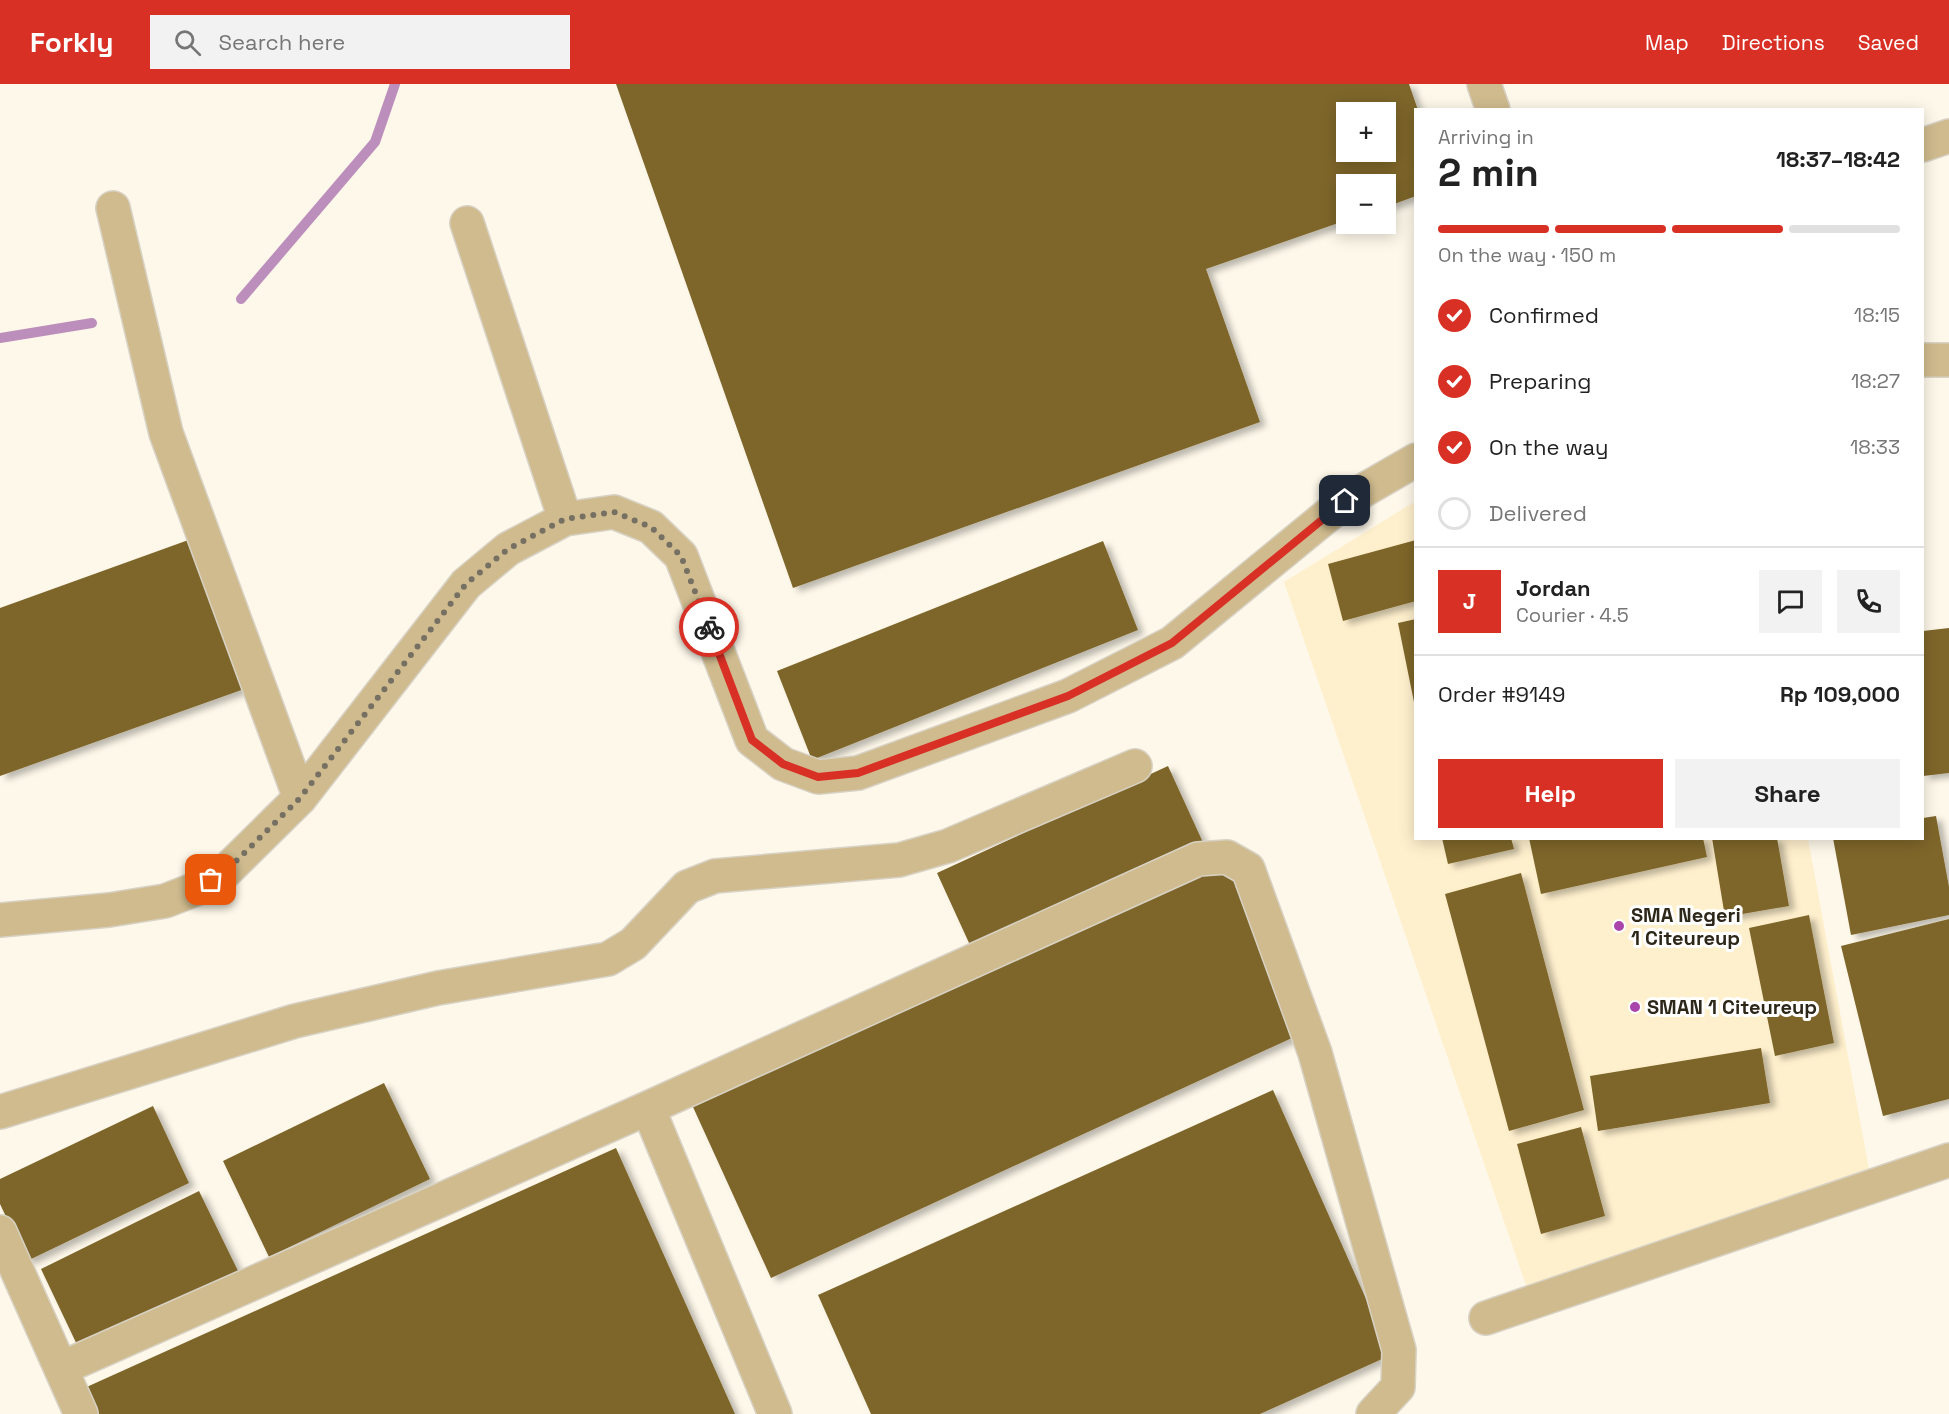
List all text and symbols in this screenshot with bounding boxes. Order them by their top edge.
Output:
search box [150,15,570,69]
text: Forkly [30,24,114,60]
icon: search [171,26,204,59]
text: Search here [219,28,345,56]
text: Map [1645,29,1689,56]
text: Directions [1722,29,1825,56]
text: Saved [1858,29,1919,56]
map controls [1336,102,1396,234]
button: + [1336,102,1396,162]
text: Arriving in [1438,124,1534,150]
text: 18:37–18:42 [1776,145,1900,173]
text: 2 min [1438,148,1539,197]
button: − [1336,174,1396,234]
text: On the way · 150 m [1438,242,1616,268]
icon: check [1438,299,1471,332]
text: Confirmed [1489,301,1599,329]
text: 18:15 [1854,302,1900,328]
icon: check [1438,365,1471,398]
text: Preparing [1489,367,1591,395]
text: 18:27 [1851,368,1900,394]
icon: check [1438,431,1471,464]
text: On the way [1489,433,1608,461]
text: 18:33 [1850,434,1900,460]
pin [1319,475,1370,526]
icon: home [1328,484,1361,517]
text: Delivered [1489,499,1587,527]
button: chat [1759,570,1822,633]
button: phone [1837,570,1900,633]
text: Jordan [1516,574,1591,602]
text: J [1463,587,1476,615]
courier [679,597,739,657]
text: Courier · 4.5 [1516,602,1629,628]
icon: bike [693,611,726,644]
text: Order #9149 [1438,680,1565,708]
text: Rp 109,000 [1780,680,1900,708]
button: Help [1438,759,1663,828]
button: Share [1675,759,1900,828]
pin [185,854,236,905]
icon: bag [194,863,227,896]
place label: SMA Negeri 1 Citeureup [1631,902,1741,951]
marker: SMA Negeri 1 Citeureup [1612,919,1626,933]
place label: SMAN 1 Citeureup [1647,994,1817,1020]
marker: SMAN 1 Citeureup [1628,1000,1642,1014]

